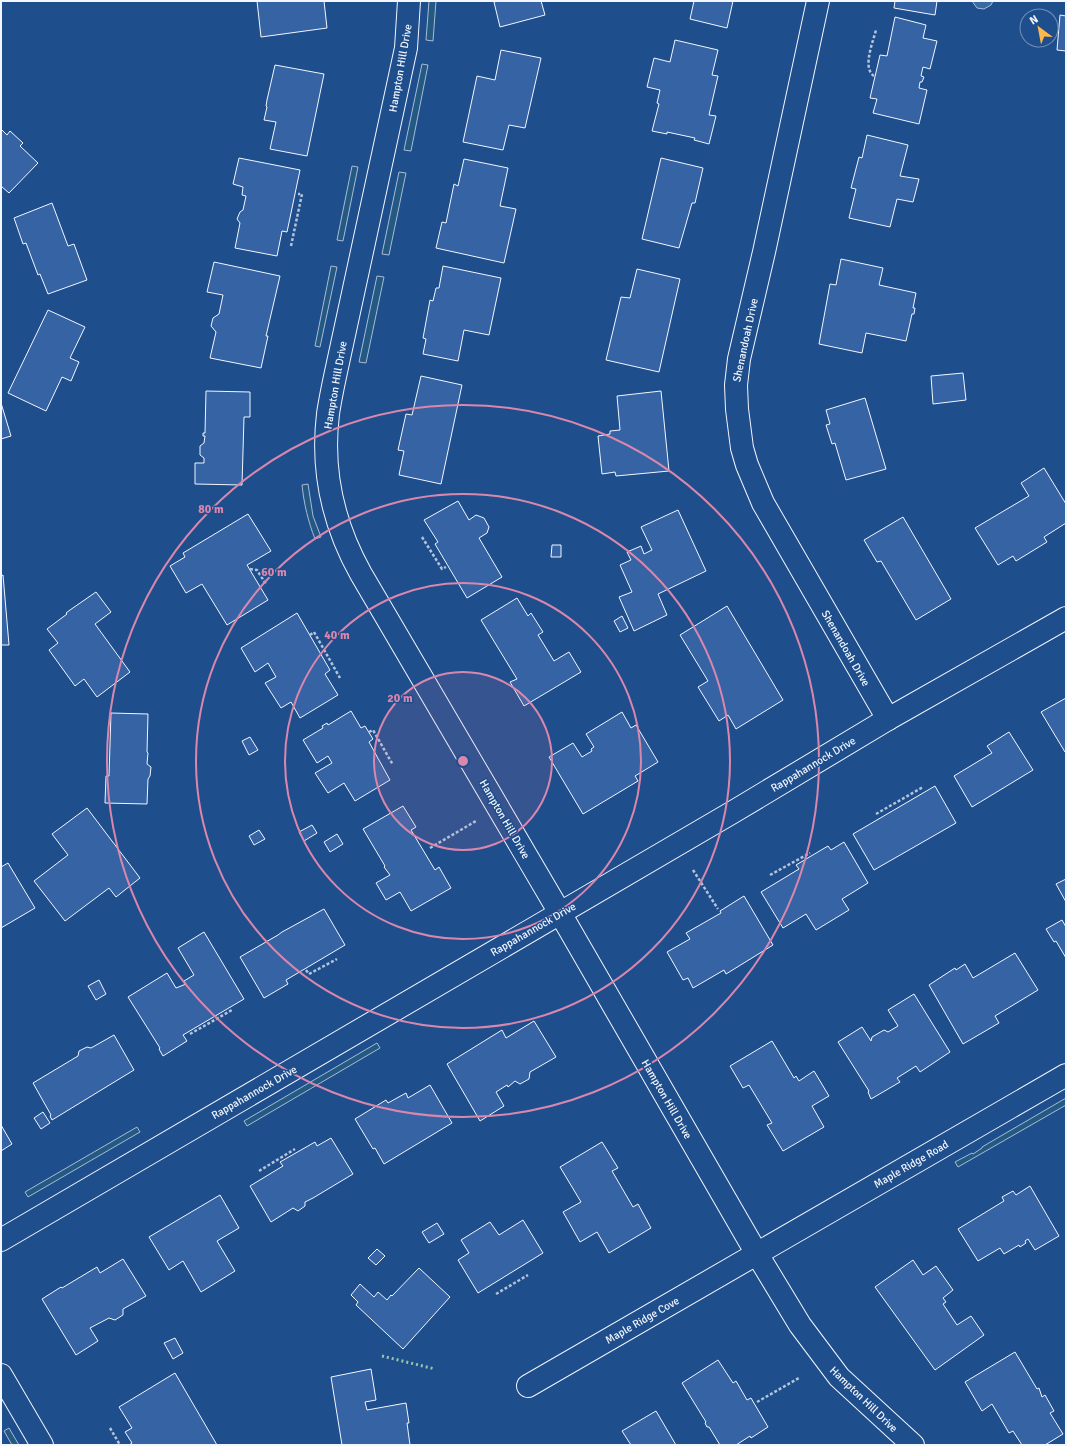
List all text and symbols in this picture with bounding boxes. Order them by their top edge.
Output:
north arrow [1019,8,1059,48]
text: N [1027,12,1041,27]
street label: Hampton Hill Drive [386,23,415,113]
street label: Shenandoah Drive [730,297,761,383]
street label: Hampton Hill Drive [321,340,350,430]
text: 80 m [198,502,224,517]
text: 60 m [261,565,287,580]
street label: Shenandoah Drive [819,608,873,688]
text: 40 m [324,628,350,643]
text: 20 m [387,691,413,706]
street label: Rappahannock Drive [769,734,858,795]
centre of rings [456,754,470,768]
street label: Hampton Hill Drive [477,777,533,861]
street label: Rappahannock Drive [488,900,578,959]
street label: Hampton Hill Drive [639,1057,695,1141]
street label: Rappahannock Drive [209,1063,299,1122]
street label: Maple Ridge Road [872,1138,951,1191]
street label: Maple Ridge Cove [603,1294,681,1347]
street label: Hampton Hill Drive [827,1364,900,1435]

